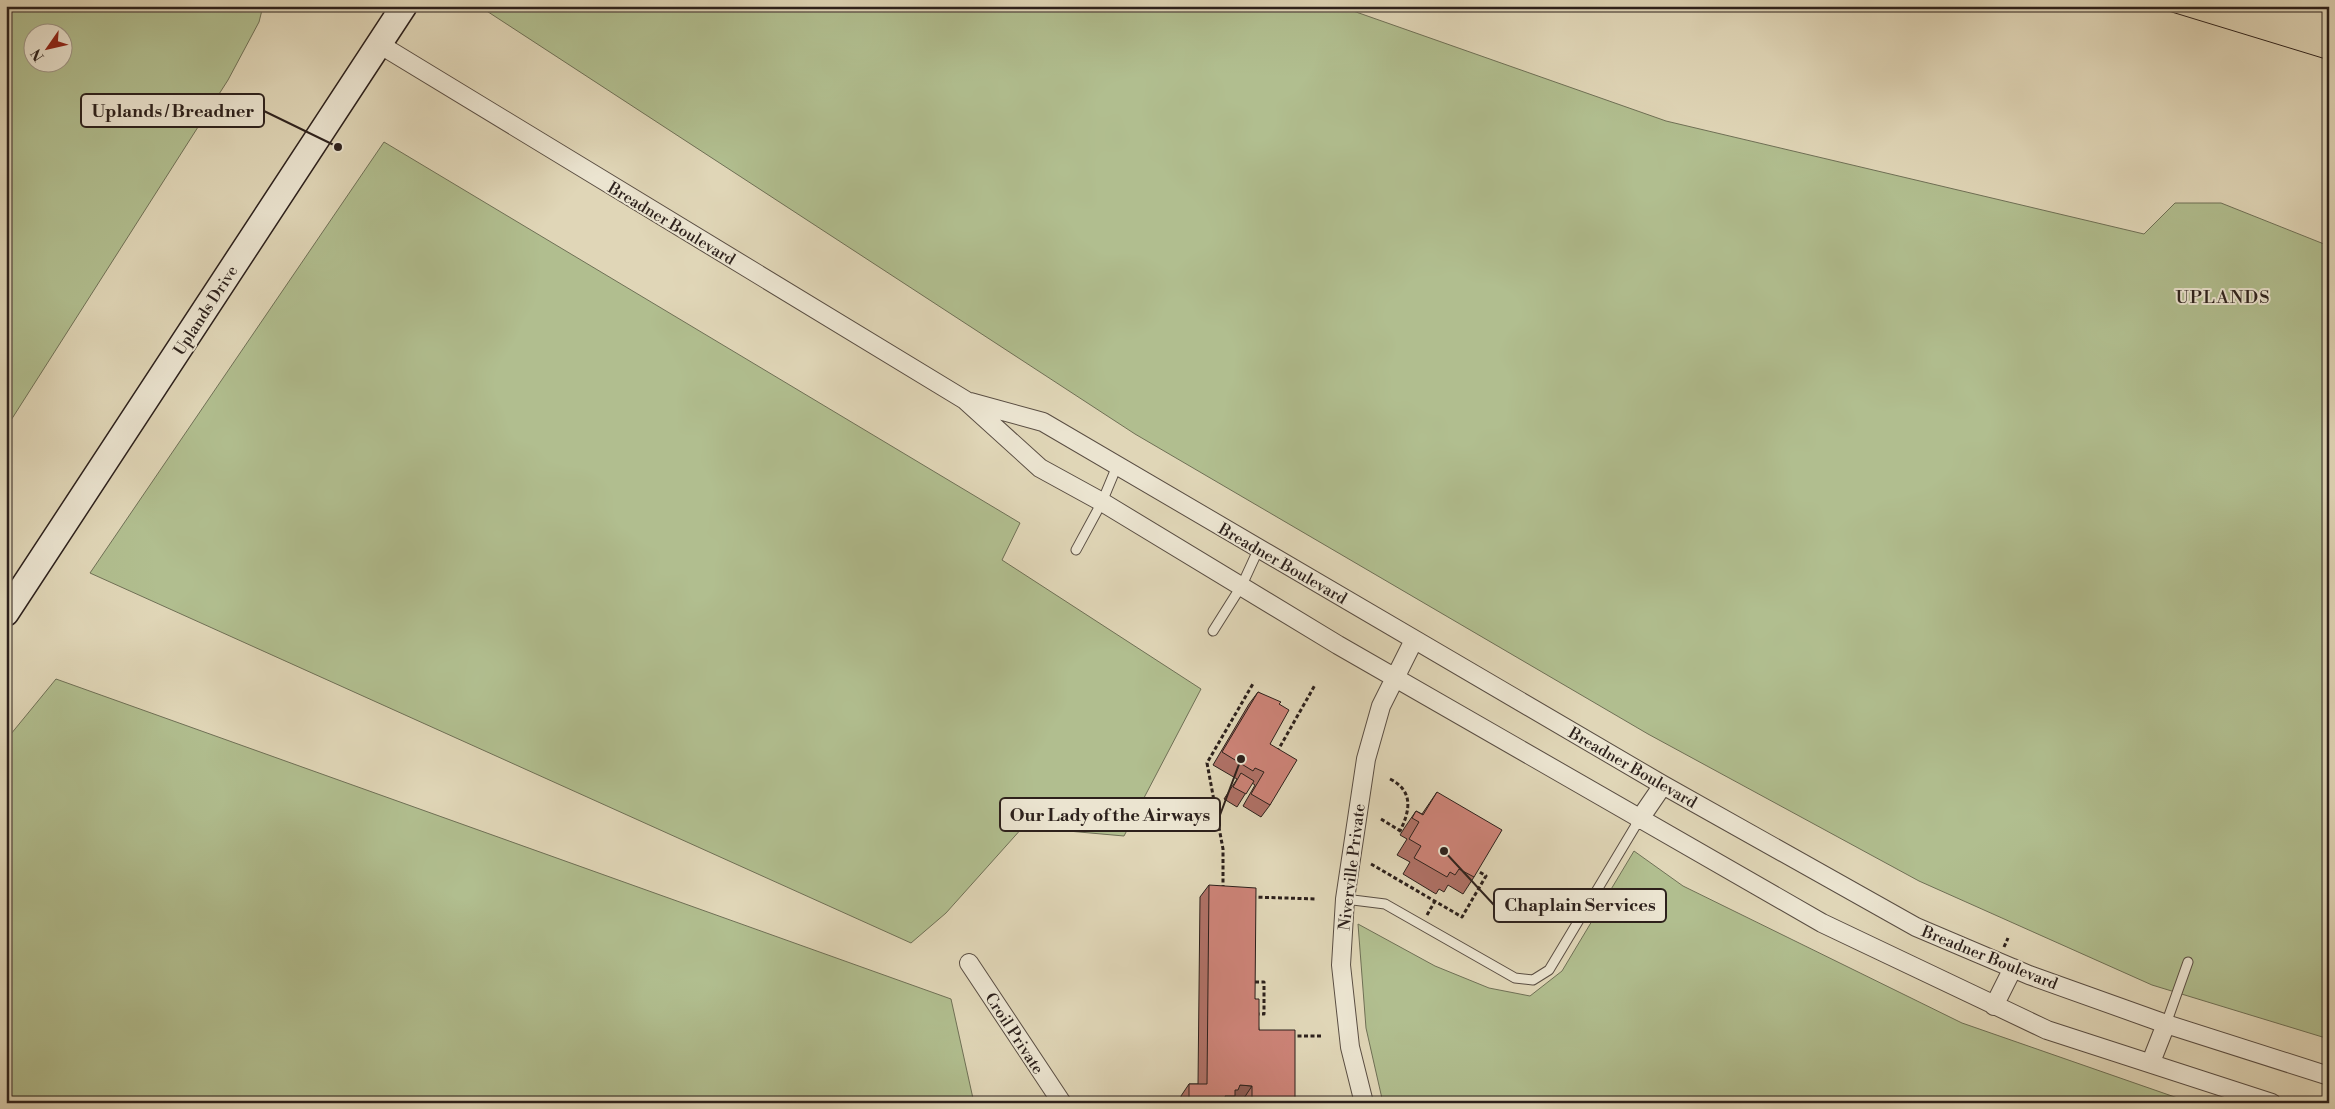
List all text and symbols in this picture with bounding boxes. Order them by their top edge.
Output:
north arrow [22,22,72,72]
text: N [27,45,49,64]
callout: Uplands / Breadner [81,94,264,127]
text: Uplands / Breadner [92,100,254,123]
street label: Breadner Boulevard [603,177,739,270]
street label: Uplands Drive [169,262,242,359]
district label: UPLANDS [2175,286,2271,309]
street label: Breadner Boulevard [1214,518,1350,609]
street label: Breadner Boulevard [1564,722,1700,813]
callout: Our Lady of the Airways [1000,798,1220,831]
street label: Niverville Private [1334,803,1370,932]
text: Our Lady of the Airways [1010,804,1211,827]
callout: Chaplain Services [1494,889,1666,922]
text: Chaplain Services [1504,894,1656,917]
street label: Breadner Boulevard [1918,921,2061,994]
street label: Croil Private [980,989,1048,1078]

